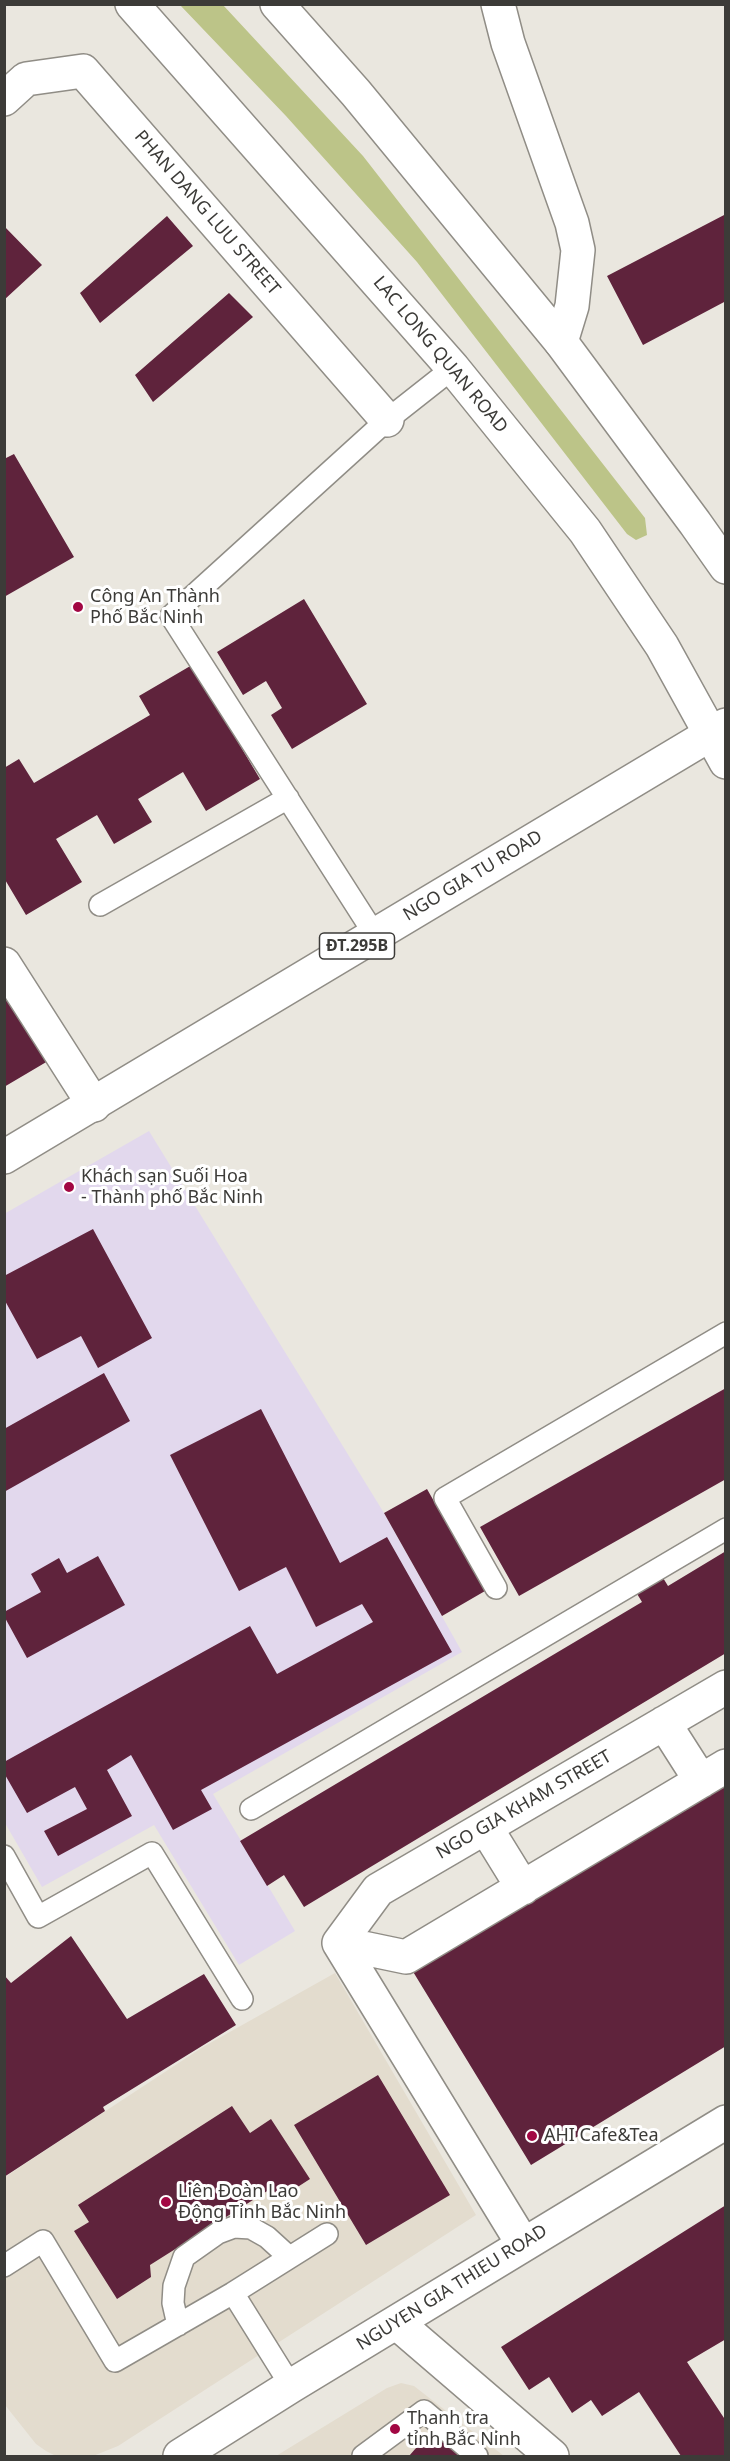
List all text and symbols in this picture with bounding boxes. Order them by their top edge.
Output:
street label: PHAN DANG LUU STREET [130,126,284,300]
street label: LAC LONG QUAN ROAD [368,272,512,438]
place label: Công An Thành Phố Bắc Ninh [90,586,220,628]
marker: Công An Thành Phố Bắc Ninh [71,600,85,614]
street label: NGO GIA TU ROAD [400,826,546,926]
road number: ĐT.295B [320,933,394,959]
place label: Khách sạn Suối Hoa - Thành phố Bắc Ninh [81,1166,263,1208]
marker: Khách sạn Suối Hoa - Thành phố Bắc Ninh [62,1180,76,1194]
street label: NGO GIA KHAM STREET [432,1746,616,1864]
place label: AHI Cafe&Tea [544,2125,659,2147]
marker: AHI Cafe&Tea [525,2129,539,2143]
place label: Liên Đoàn Lao Động Tỉnh Bắc Ninh [178,2181,346,2224]
marker: Liên Đoàn Lao Động Tỉnh Bắc Ninh [159,2195,173,2209]
street label: NGUYEN GIA THIEU ROAD [353,2220,551,2356]
place label: Thanh tra tỉnh Bắc Ninh [407,2408,521,2450]
marker: Thanh tra tỉnh Bắc Ninh [388,2422,402,2436]

